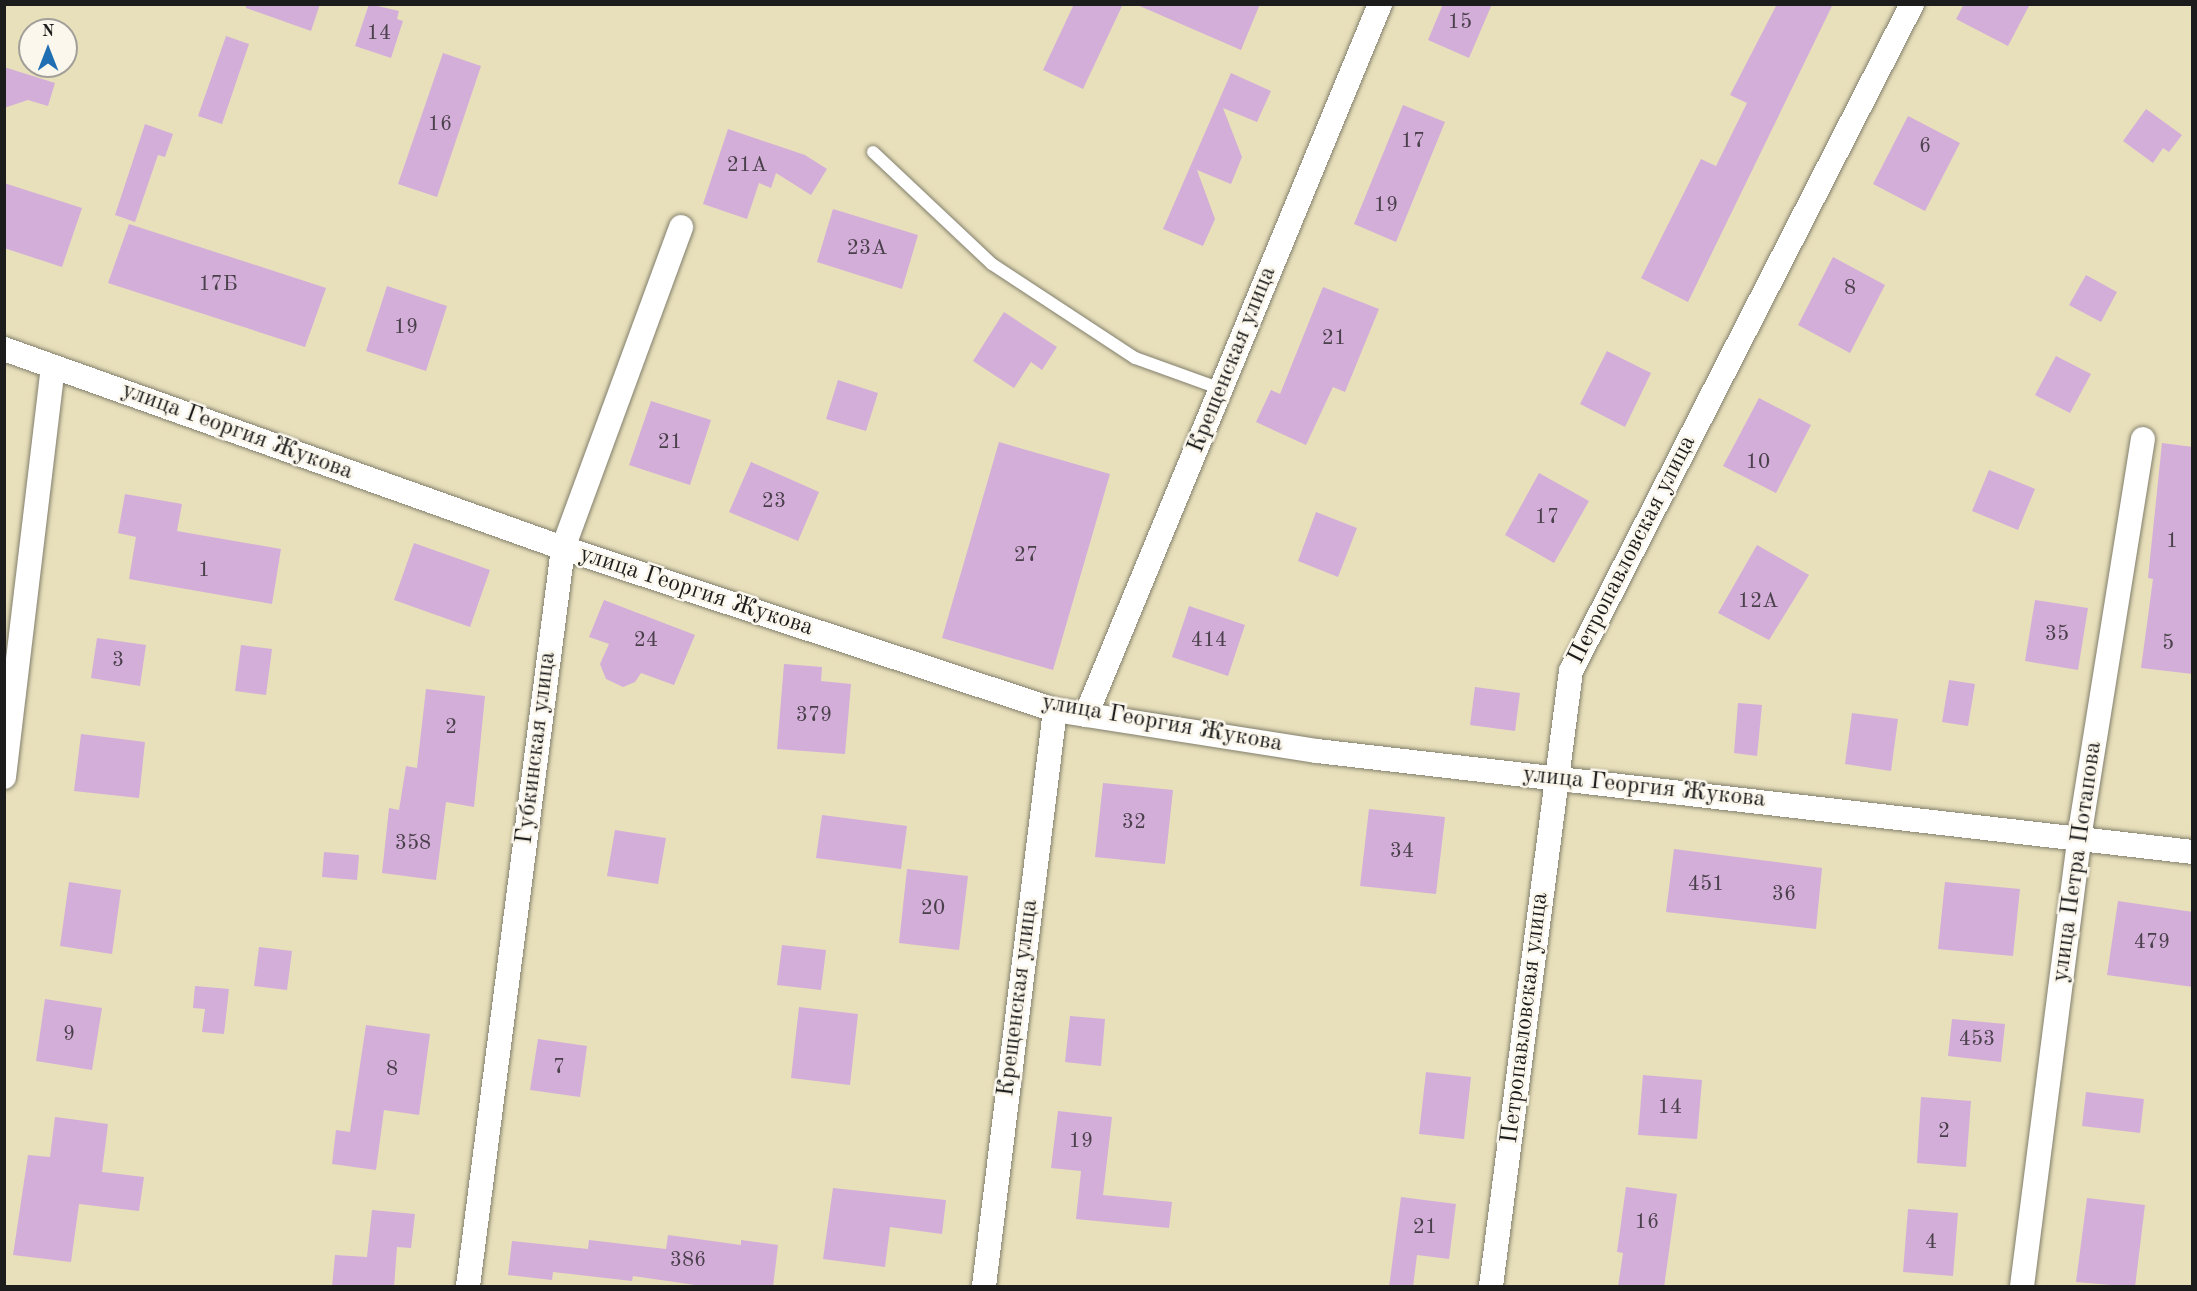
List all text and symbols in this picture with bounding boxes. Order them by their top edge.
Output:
house number: 15 [1448,10,1472,36]
north arrow [18,18,78,78]
house number: 14 [367,21,391,47]
text: N [42,24,54,40]
house number: 16 [428,112,452,138]
house number: 17 [1401,129,1425,155]
house number: 6 [1919,134,1931,160]
house number: 21А [727,153,767,179]
house number: 19 [1374,193,1398,219]
house number: 23А [847,236,887,262]
street label: Крещенская улица [1182,263,1284,457]
house number: 17Б [198,272,238,298]
house number: 8 [1844,276,1856,302]
house number: 19 [394,315,418,341]
house number: 21 [1322,326,1346,352]
street label: улица Георгия Жукова [117,377,357,487]
house number: 21 [658,430,682,456]
street label: Петропавловская улица [1563,431,1703,669]
house number: 10 [1746,450,1770,476]
house number: 23 [762,489,786,515]
house number: 17 [1535,505,1559,531]
house number: 1 [2166,529,2178,555]
street label: улица Георгия Жукова [575,541,817,643]
house number: 27 [1014,543,1038,569]
house number: 1 [198,558,210,584]
house number: 12А [1738,589,1778,615]
house number: 35 [2045,622,2069,648]
house number: 24 [634,628,658,654]
house number: 414 [1191,628,1227,654]
house number: 5 [2162,631,2174,657]
house number: 3 [112,648,124,674]
street label: Губкинская улица [511,650,563,846]
street label: улица Георгия Жукова [1039,689,1285,759]
house number: 379 [796,703,832,729]
house number: 2 [445,715,457,741]
street label: улица Петра Потапова [2047,740,2109,984]
street label: улица Георгия Жукова [1521,761,1767,815]
house number: 32 [1122,810,1146,836]
house number: 358 [395,831,431,857]
house number: 34 [1390,839,1414,865]
house number: 451 [1688,872,1724,898]
house number: 36 [1772,882,1796,908]
street label: Петропавловская улица [1496,891,1556,1145]
house number: 20 [921,896,945,922]
street label: Крещенская улица [993,898,1045,1098]
house number: 479 [2134,930,2170,956]
house number: 9 [63,1022,75,1048]
house number: 453 [1959,1027,1995,1053]
house number: 7 [553,1055,565,1081]
house number: 8 [386,1057,398,1083]
house number: 14 [1658,1095,1682,1121]
house number: 2 [1938,1119,1950,1145]
house number: 19 [1069,1129,1093,1155]
house number: 16 [1635,1210,1659,1236]
house number: 21 [1413,1215,1437,1241]
house number: 4 [1925,1230,1937,1256]
house number: 386 [670,1248,706,1274]

